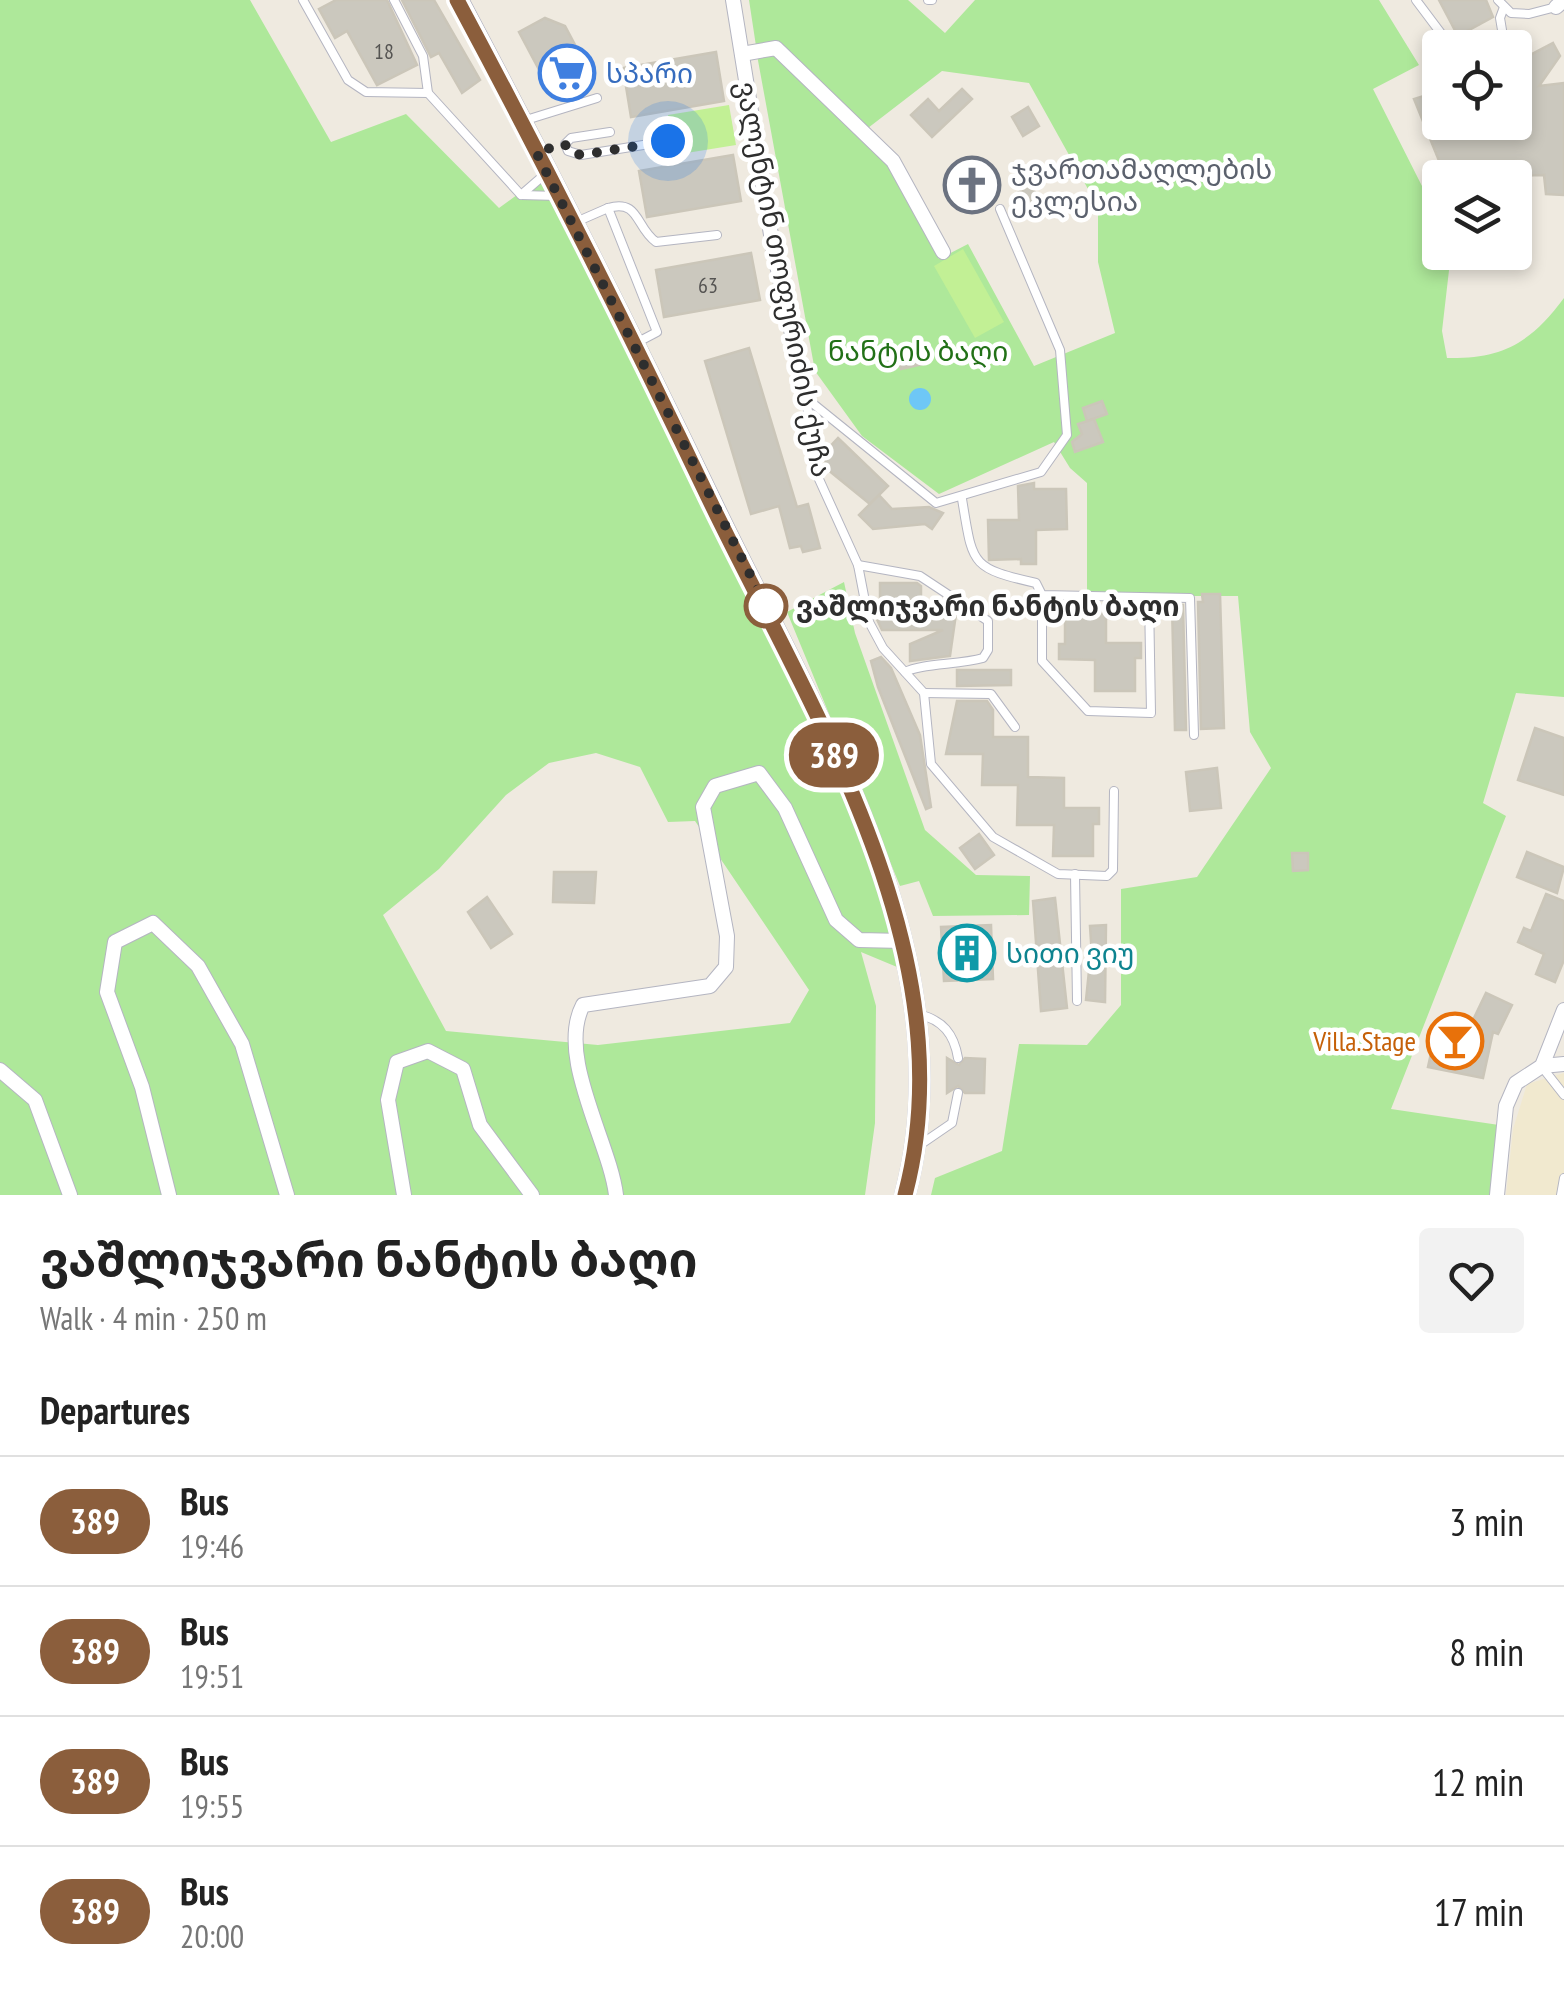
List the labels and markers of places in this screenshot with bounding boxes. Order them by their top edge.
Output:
supermarket icon: სპარი [537,43,597,103]
place label: სპარი [606,54,693,91]
place label: ჯვართამაღლების ეკლესია [1011,150,1272,219]
church icon: ჯვართამაღლების ეკლესია [942,155,1002,215]
marker: ვაშლიჯვარი ნანტის ბაღი [745,585,787,627]
place label: ვაშლიჯვარი ნანტის ბაღი [796,587,1180,624]
building icon: სითი ვიუ [937,923,997,983]
place label: სითი ვიუ [1006,934,1134,971]
bar icon: Villa.Stage [1425,1011,1485,1071]
place label: Villa.Stage [1312,1022,1416,1059]

